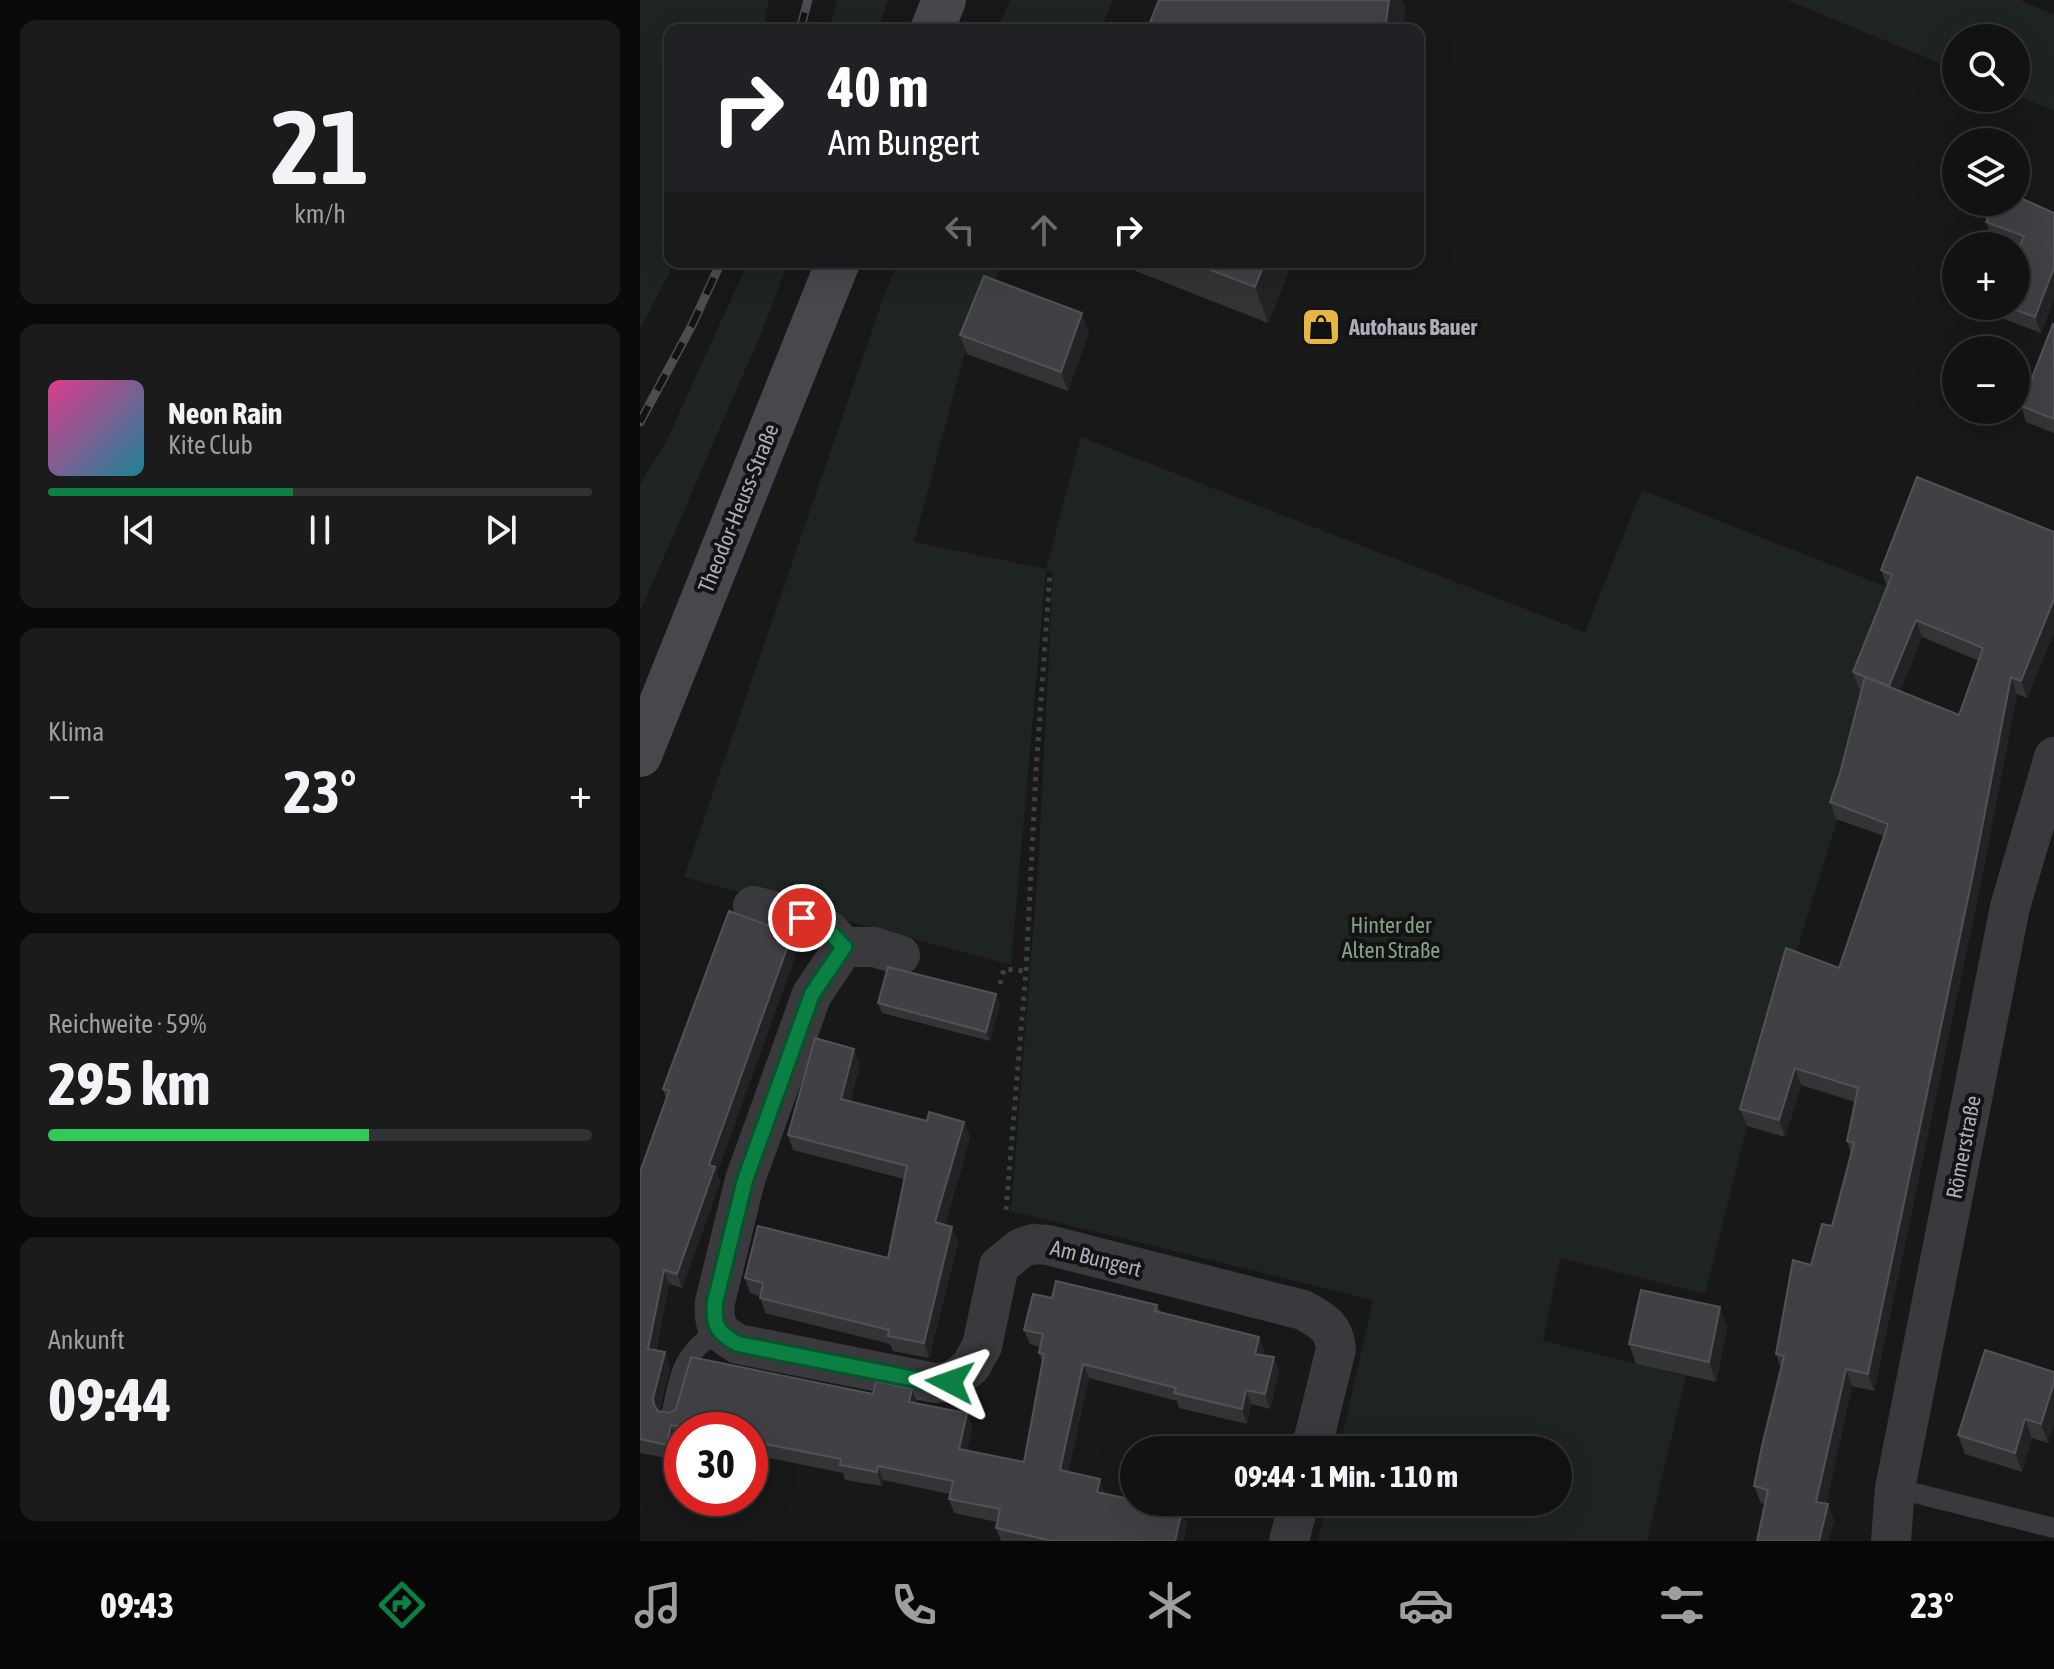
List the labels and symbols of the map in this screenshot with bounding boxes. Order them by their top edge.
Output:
shop icon: Autohaus Bauer [1300,306,1342,348]
place label: Autohaus Bauer [1348,314,1477,340]
street label: Theodor-Heuss-Straße [692,420,784,596]
pin [768,884,836,952]
park label: Hinter der Alten Straße [1342,912,1440,963]
street label: Römerstraße [1940,1093,1986,1201]
street label: Am Bungert [1048,1234,1144,1282]
position arrow [908,1340,992,1424]
speed limit sign: 30 [664,1412,768,1516]

